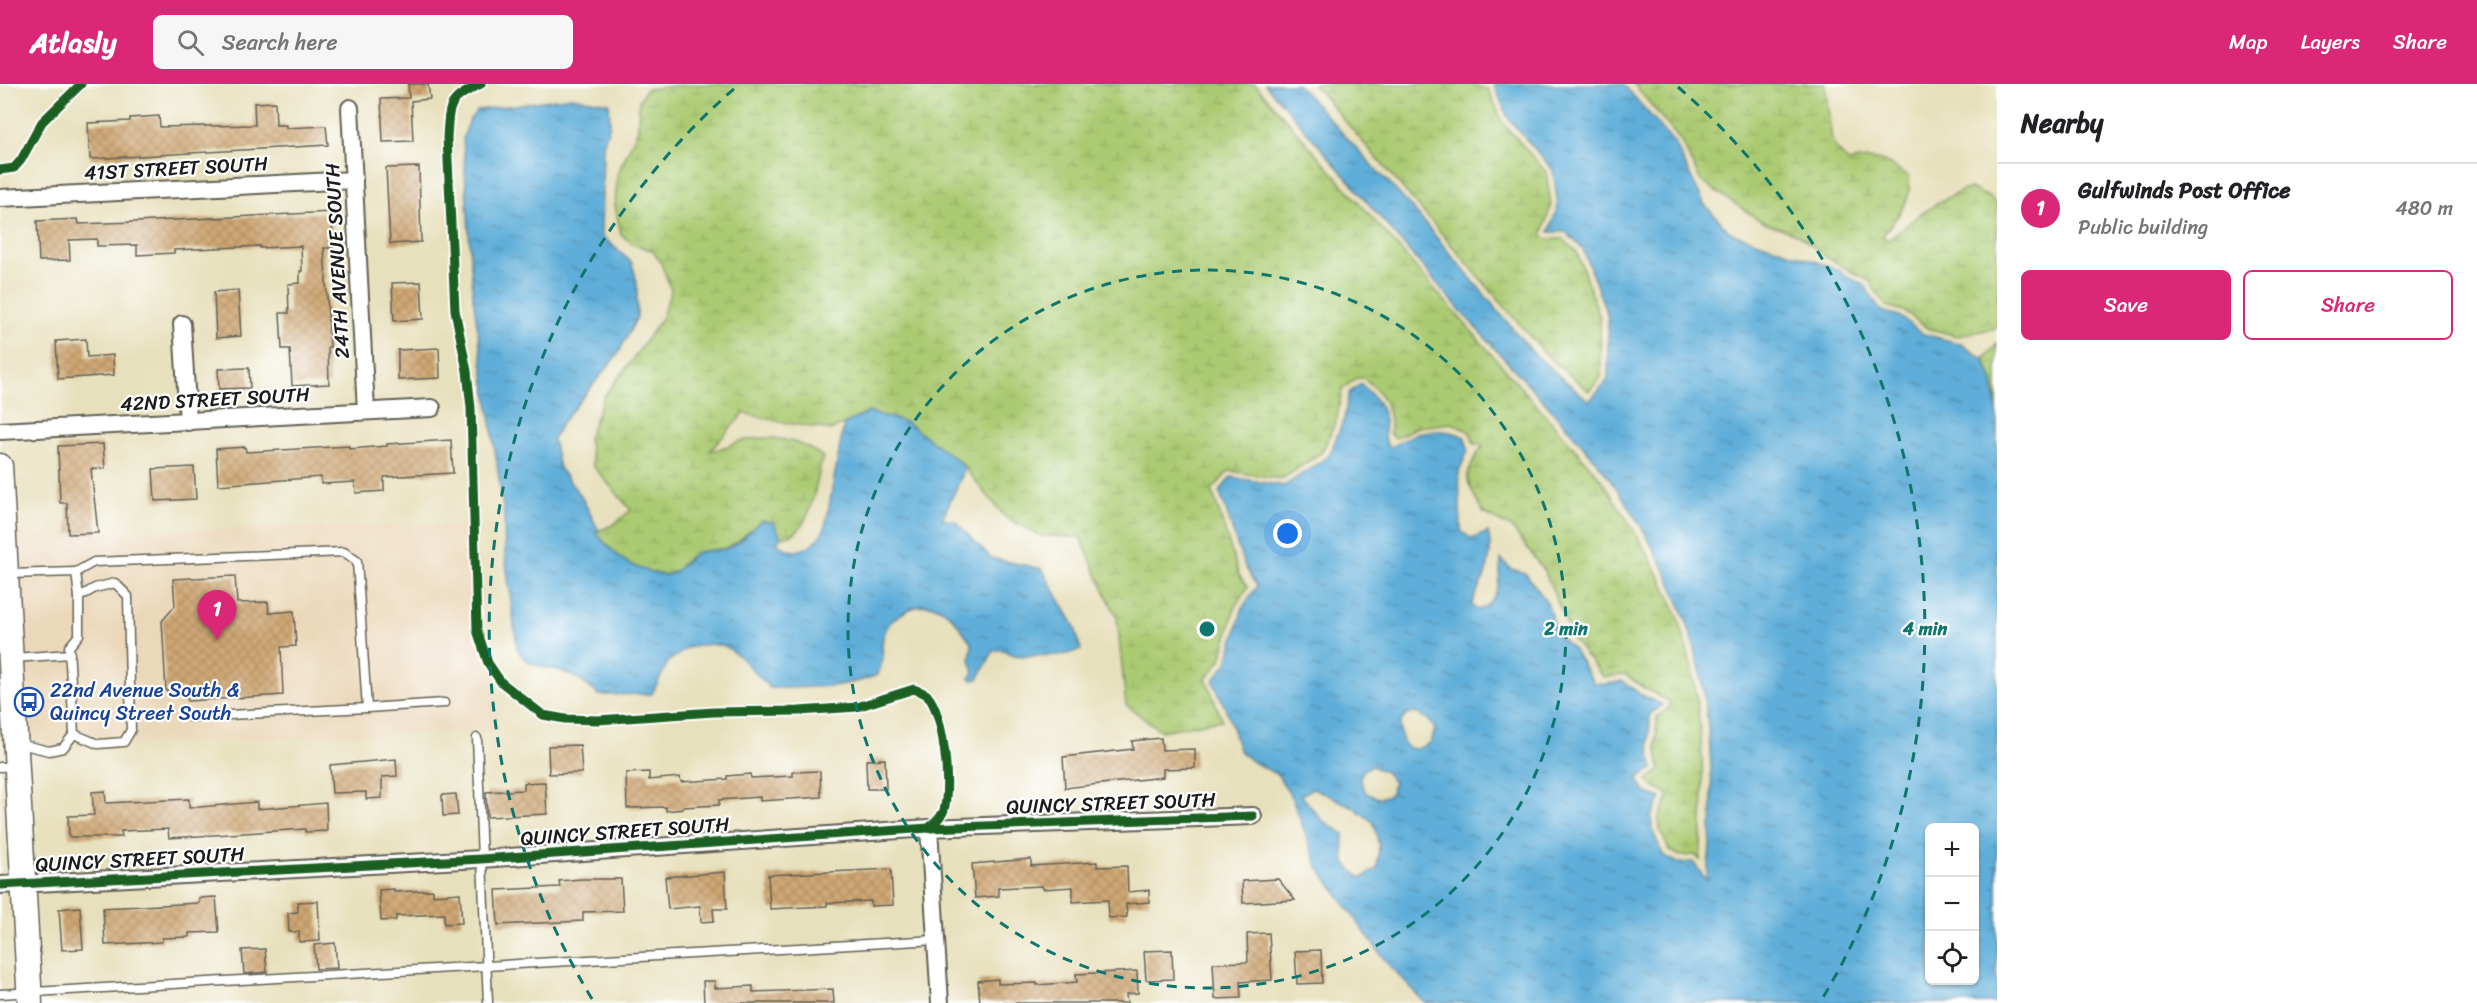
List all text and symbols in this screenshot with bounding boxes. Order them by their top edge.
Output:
search box [153,15,573,69]
text: Atlasly [30,18,117,67]
text: Search here [222,23,338,62]
text: Map [2229,23,2268,61]
text: Layers [2301,23,2360,61]
text: Share [2393,23,2447,61]
icon: search [174,26,207,59]
text: Nearby [2021,100,2103,146]
street label: 41ST STREET SOUTH [83,146,269,191]
street label: 24TH AVENUE SOUTH [315,162,360,360]
text: Gulfwinds Post Office [2078,171,2291,210]
text: 1 [2036,191,2045,226]
text: 480 m [2395,191,2453,226]
text: Public building [2078,210,2208,245]
button: Save [2021,270,2231,340]
button: Share [2243,270,2453,340]
street label: 42ND STREET SOUTH [119,377,311,422]
your location [1273,519,1302,548]
pin: 1 [198,590,236,640]
text: 2 min [1543,613,1588,645]
text: 4 min [1902,613,1948,645]
centre of rings [1197,619,1217,639]
place label: 22nd Avenue South & Quincy Street South [50,673,239,731]
bus stop icon: 22nd Avenue South & Quincy Street South [13,686,45,718]
street label: QUINCY STREET SOUTH [1006,782,1216,825]
street label: QUINCY STREET SOUTH [519,807,731,856]
map controls [1925,823,1979,985]
button: + [1925,823,1979,877]
street label: QUINCY STREET SOUTH [35,837,246,882]
button: − [1925,877,1979,931]
button: locate [1925,931,1979,985]

